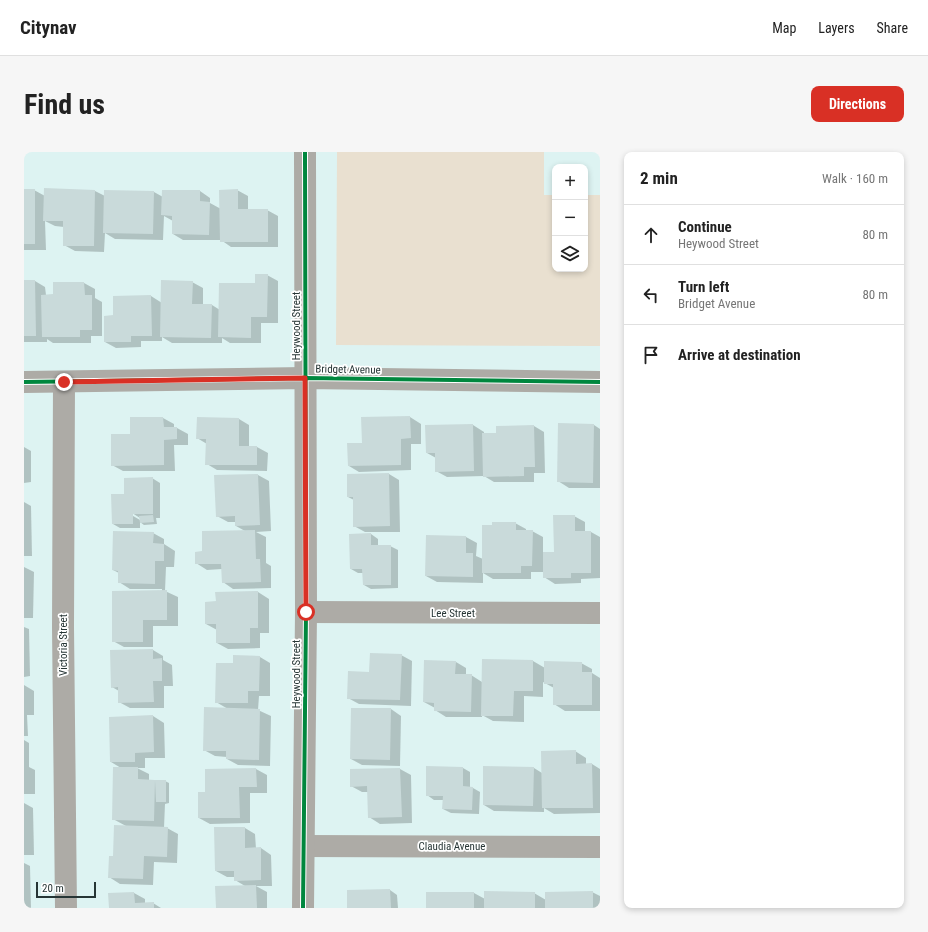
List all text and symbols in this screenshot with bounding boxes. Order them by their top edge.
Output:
text: Citynav [20,16,77,39]
text: Map [772,20,796,36]
text: Layers [818,20,855,36]
text: Share [877,20,908,36]
button: Directions [811,86,904,122]
text: Find us [24,88,105,121]
map controls [552,164,588,272]
button: + [552,164,588,200]
text: 2 min [640,168,678,188]
text: Walk · 160 m [822,171,888,186]
button: − [552,200,588,236]
text: Continue [678,218,732,236]
icon: ahead [640,224,662,246]
text: 80 m [862,227,888,242]
button: layers [552,236,588,272]
text: Heywood Street [678,236,759,251]
text: Turn left [678,278,729,296]
icon: left [640,284,662,306]
text: 80 m [862,287,888,302]
street label: Heywood Street [290,292,303,360]
text: Bridget Avenue [678,296,755,311]
icon: arrive [640,344,662,366]
text: Arrive at destination [678,346,801,364]
street label: Bridget Avenue [315,362,381,377]
route end [55,373,73,391]
route start [297,603,315,621]
street label: Lee Street [431,607,475,620]
street label: Victoria Street [57,614,70,676]
street label: Heywood Street [290,640,303,708]
street label: Claudia Avenue [419,840,485,853]
scale bar [36,880,96,899]
text: 20 m [42,882,64,895]

